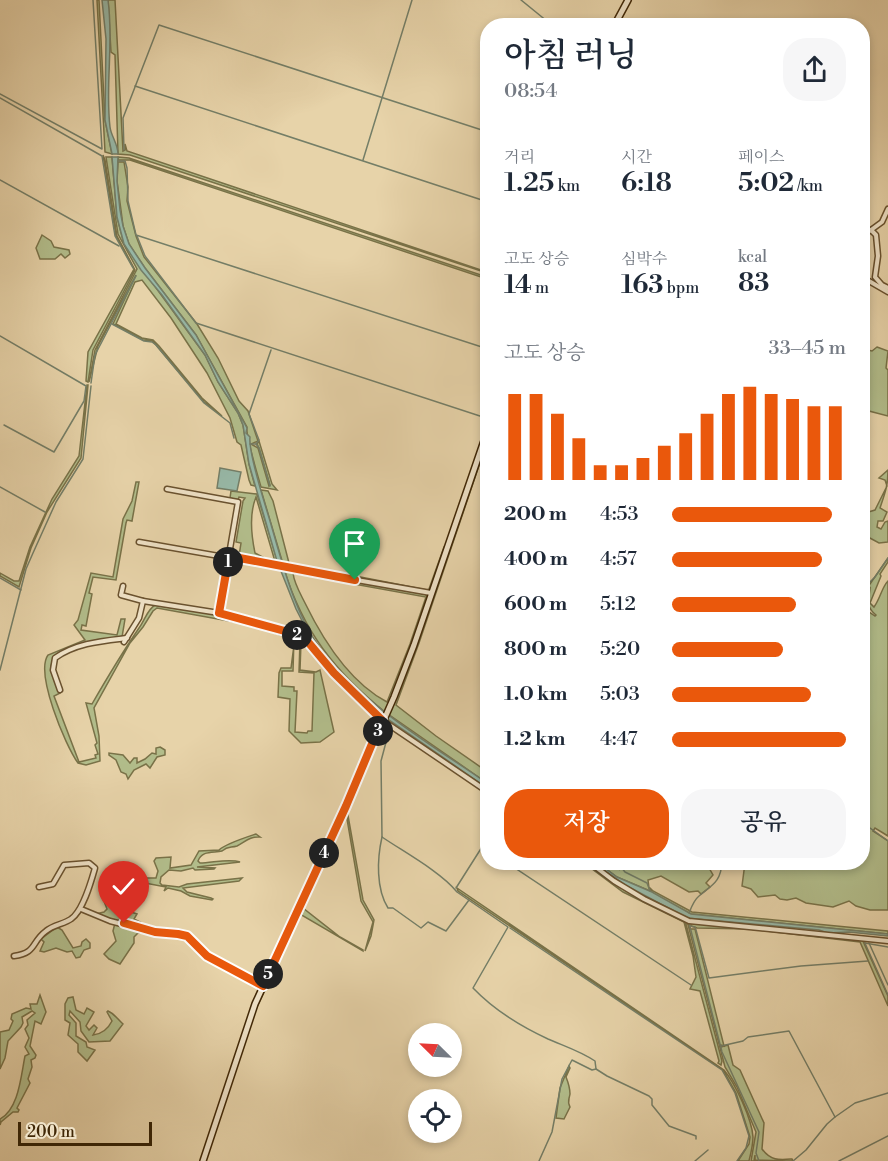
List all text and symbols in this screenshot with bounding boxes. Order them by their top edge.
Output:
text: 아침 러닝 [504,36,637,77]
button: share [783,38,846,101]
text: 08:54 [504,79,557,104]
text: 거리 [504,147,535,167]
text: 시간 [621,147,652,167]
text: 페이스 [738,147,784,167]
text: 1.25 [504,167,554,199]
text: 6:18 [621,167,672,199]
text: 5:02 [738,167,794,199]
text: km [554,176,580,196]
text: /km [794,176,823,196]
text: kcal [738,247,767,267]
text: 고도 상승 [504,249,569,269]
text: 심박수 [621,249,667,269]
text: 83 [738,267,770,299]
text: 14 [504,269,532,301]
text: 163 [621,269,664,301]
text: m [532,278,549,298]
text: bpm [664,278,699,298]
text: 33–45 m [769,336,846,361]
text: 고도 상승 [504,341,585,366]
text: 200 m [504,502,567,527]
text: 4:53 [600,502,638,527]
pin [329,518,380,580]
icon: arrive [338,527,371,560]
pin: 1 [213,547,243,577]
text: 400 m [504,547,568,572]
text: 4:57 [600,547,637,572]
text: 1 [224,552,232,572]
text: 600 m [504,592,567,617]
text: 5:12 [600,592,636,617]
pin: 2 [282,620,312,650]
text: 2 [292,625,302,645]
text: 800 m [504,637,567,662]
text: 5:20 [600,637,640,662]
text: 1.0 km [504,682,568,707]
text: 5:03 [600,682,640,707]
pin: 3 [363,716,393,746]
text: 3 [373,721,383,741]
text: 1.2 km [504,727,566,752]
text: 4:47 [600,727,638,752]
button: 저장 [504,789,669,858]
button: 공유 [681,789,846,858]
pin: 4 [309,838,339,868]
text: 4 [319,843,329,863]
pin [98,861,149,923]
icon: check [107,870,140,903]
pin: 5 [253,959,283,989]
text: 5 [263,964,273,984]
north arrow [408,1023,462,1077]
map controls [408,1023,462,1143]
button: locate [408,1089,462,1143]
scale bar [18,1119,152,1146]
text: 200 m [27,1122,75,1142]

